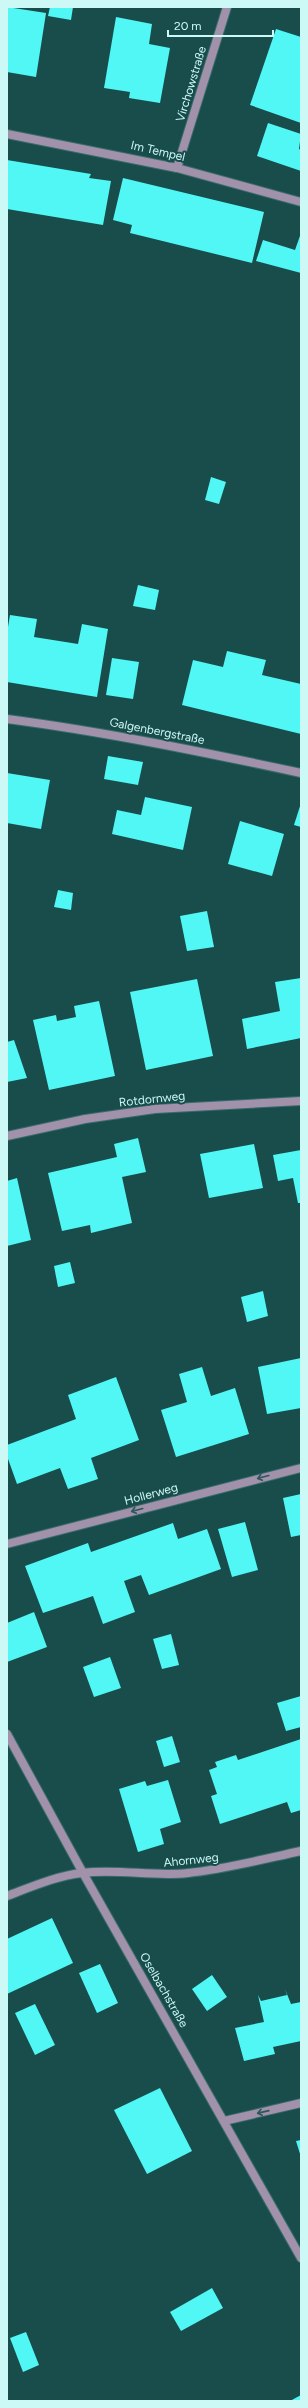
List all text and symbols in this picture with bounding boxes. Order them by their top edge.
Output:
scale bar [168,12,273,38]
text: 20 m [174,19,202,33]
street label: Virchowstraße [173,44,209,123]
street label: Im Tempel [129,138,187,164]
street label: Galgenbergstraße [108,715,206,747]
street label: Rotdornweg [118,1089,186,1109]
one-way arrow [257,1474,270,1482]
street label: Hollerweg [123,1480,179,1508]
one-way arrow [131,1507,144,1514]
street label: Ahornweg [163,1850,219,1870]
street label: Oselbachstraße [137,1950,191,2030]
one-way arrow [257,2108,270,2116]

